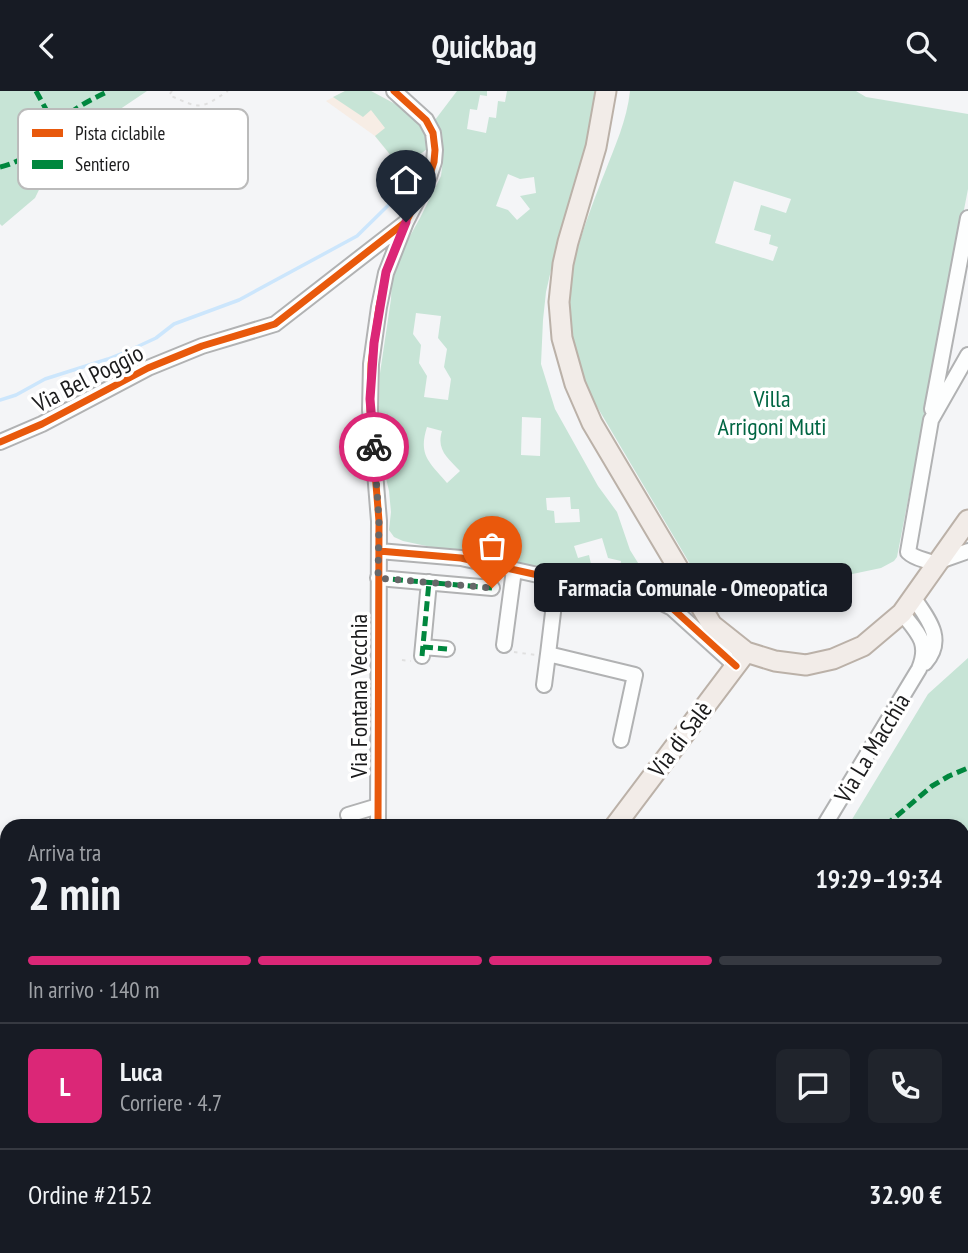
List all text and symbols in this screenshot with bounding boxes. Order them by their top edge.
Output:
text: Quickbag [431,25,537,67]
icon: back [28,27,66,65]
icon: search [902,27,940,65]
legend [18,109,248,189]
text: Pista ciclabile [75,121,165,145]
pin [376,150,436,222]
text: Sentiero [75,152,130,176]
icon: home [387,161,425,199]
street label: Via Bel Poggio [27,337,148,419]
park label: Villa Arrigoni Muti [718,383,826,442]
courier [339,412,409,482]
icon: bike [355,428,393,466]
pin [462,516,522,588]
icon: bag [473,527,511,565]
callout: Farmacia Comunale - Omeopatica [534,563,852,613]
text: Farmacia Comunale - Omeopatica [558,573,828,602]
street label: Via Fontana Vecchia [343,614,374,779]
street label: Via La Macchia [827,688,917,809]
street label: Via di Salè [641,695,719,784]
text: Arriva tra [28,838,101,867]
text: 19:29–19:34 [815,862,942,895]
text: 2 min [28,863,121,923]
text: In arrivo · 140 m [28,975,160,1004]
button: chat [776,1049,850,1123]
button: phone [868,1049,942,1123]
text: Luca [120,1055,162,1088]
text: L [59,1070,71,1103]
text: Corriere · 4.7 [120,1088,222,1117]
text: Ordine #2152 [28,1178,152,1211]
text: 32.90 € [869,1178,942,1211]

